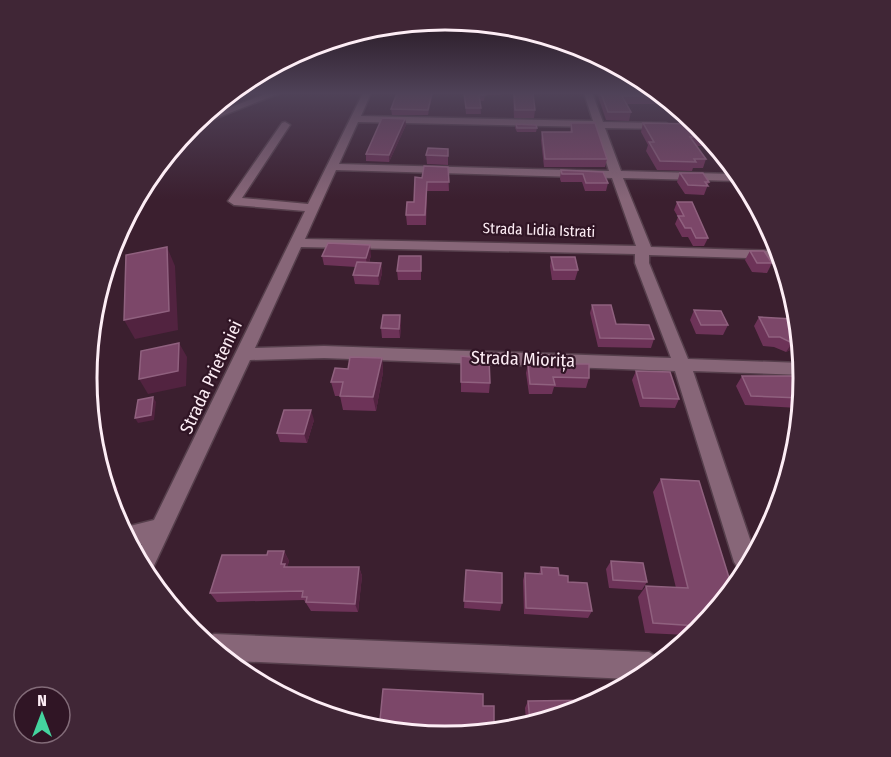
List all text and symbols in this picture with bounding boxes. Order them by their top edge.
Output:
street label: Strada Lidia Istrati [482,219,596,241]
street label: Strada Prieteniei [175,317,247,437]
street label: Strada Miorița [471,346,576,372]
north arrow [12,685,72,745]
text: N [37,691,47,710]

